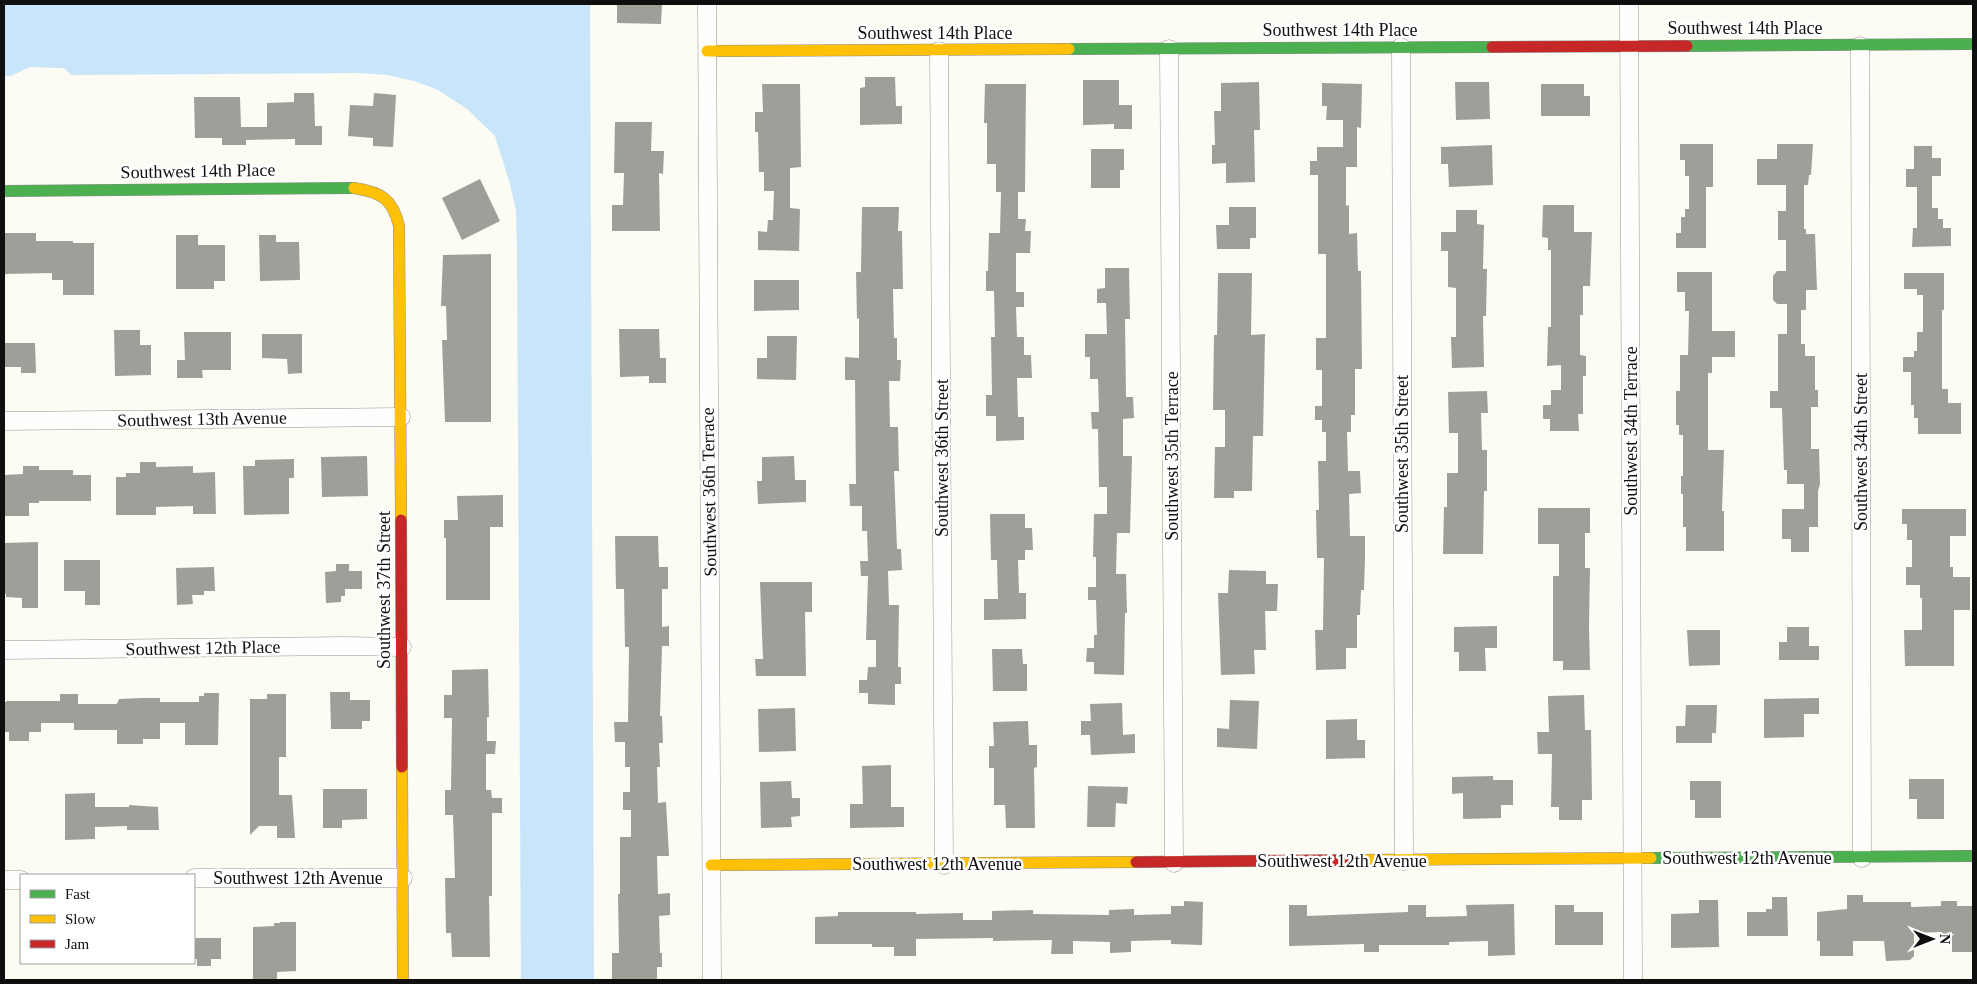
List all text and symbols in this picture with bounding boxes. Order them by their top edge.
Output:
street label: Southwest 14th Place [1668,18,1823,38]
street label: Southwest 14th Place [1263,20,1418,40]
street label: Southwest 14th Place [858,23,1013,43]
street label: Southwest 14th Place [120,160,276,182]
street label: Southwest 34th Terrace [1621,346,1641,516]
street label: Southwest 35th Terrace [1162,371,1182,541]
street label: Southwest 34th Street [1851,373,1871,531]
street label: Southwest 35th Street [1392,375,1412,533]
street label: Southwest 36th Street [932,379,952,537]
street label: Southwest 36th Terrace [698,407,720,577]
street label: Southwest 13th Avenue [117,408,287,430]
street label: Southwest 37th Street [374,511,394,669]
street label: Southwest 12th Place [125,637,281,659]
street label: Southwest 12th Avenue [1662,848,1832,868]
street label: Southwest 12th Avenue [1257,851,1427,871]
street label: Southwest 12th Avenue [852,854,1022,874]
street label: Southwest 12th Avenue [213,868,383,888]
legend [20,874,195,964]
text: Fast [65,886,91,902]
text: Slow [65,911,96,927]
north arrow [1907,914,1957,964]
text: N [1937,934,1952,944]
text: Jam [65,936,89,952]

